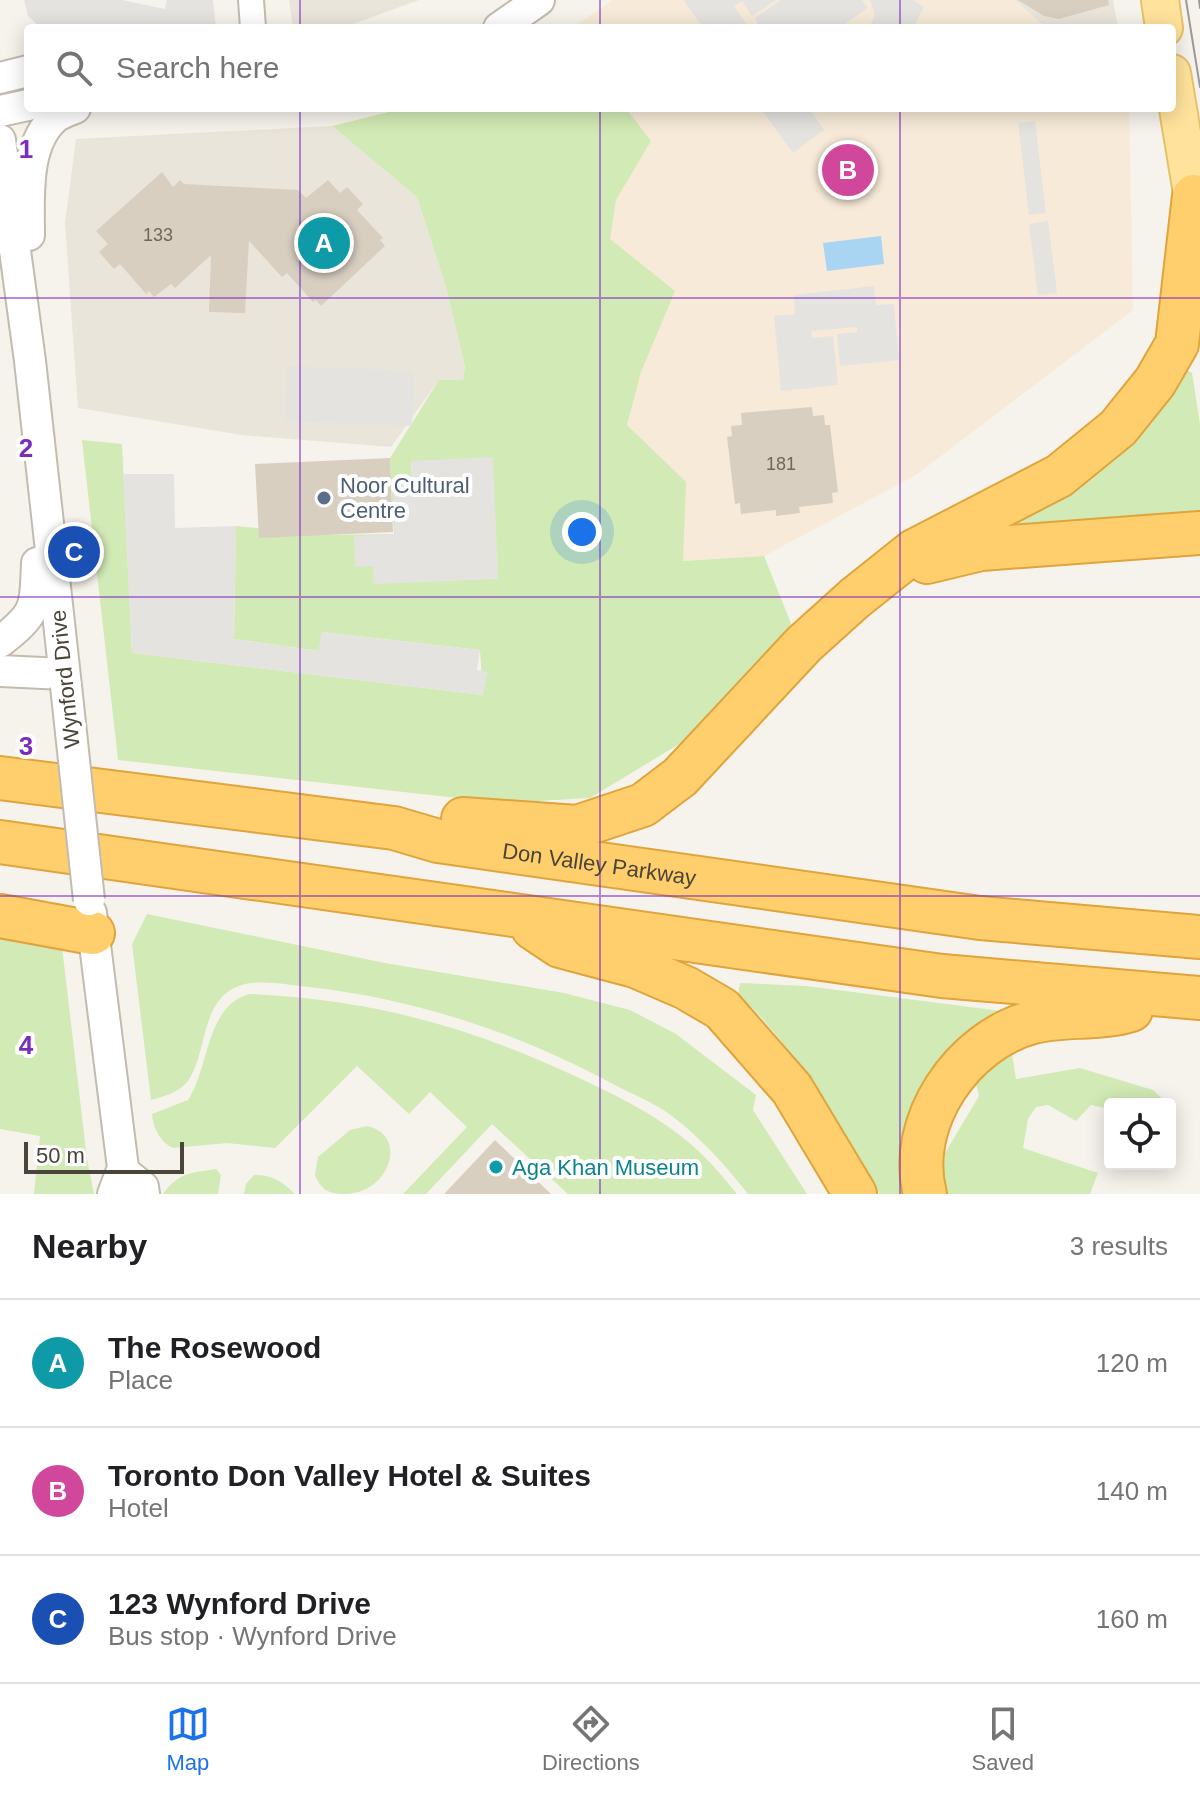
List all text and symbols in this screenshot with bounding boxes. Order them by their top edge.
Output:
search box [24,24,1176,112]
icon: search [52,46,96,90]
text: Search here [116,51,279,84]
text: 1 [19,134,33,164]
pin: B [822,140,874,200]
pin: A [298,213,350,273]
house number: 133 [143,225,173,245]
text: 2 [19,433,33,463]
house number: 181 [766,454,796,474]
place label: Noor Cultural Centre [340,473,470,523]
marker: Noor Cultural Centre [315,489,333,507]
your location [562,512,602,552]
pin: C [48,522,100,582]
street label: Wynford Drive [45,608,85,750]
text: 3 [19,731,33,761]
street label: Don Valley Parkway [501,838,698,890]
text: 4 [19,1030,34,1060]
map controls [1104,1098,1176,1170]
button: locate [1104,1098,1176,1170]
scale bar [24,1138,184,1174]
text: 50 m [36,1143,85,1168]
place label: Aga Khan Museum [512,1155,699,1180]
marker: Aga Khan Museum [487,1158,505,1176]
text: Nearby [32,1227,147,1265]
text: 3 results [1070,1231,1168,1261]
text: The Rosewood [108,1331,321,1364]
text: A [49,1348,67,1378]
text: 120 m [1096,1348,1168,1378]
text: Place [108,1365,173,1395]
text: Toronto Don Valley Hotel & Suites [108,1459,591,1492]
text: B [49,1476,67,1506]
text: 140 m [1096,1476,1168,1506]
text: Hotel [108,1493,169,1523]
text: 123 Wynford Drive [108,1587,371,1620]
text: C [49,1604,67,1634]
text: 160 m [1096,1604,1168,1634]
text: Bus stop · Wynford Drive [108,1621,397,1651]
tab: Map [166,1702,210,1776]
tab: Directions [542,1702,640,1776]
tab: Saved [972,1702,1034,1776]

